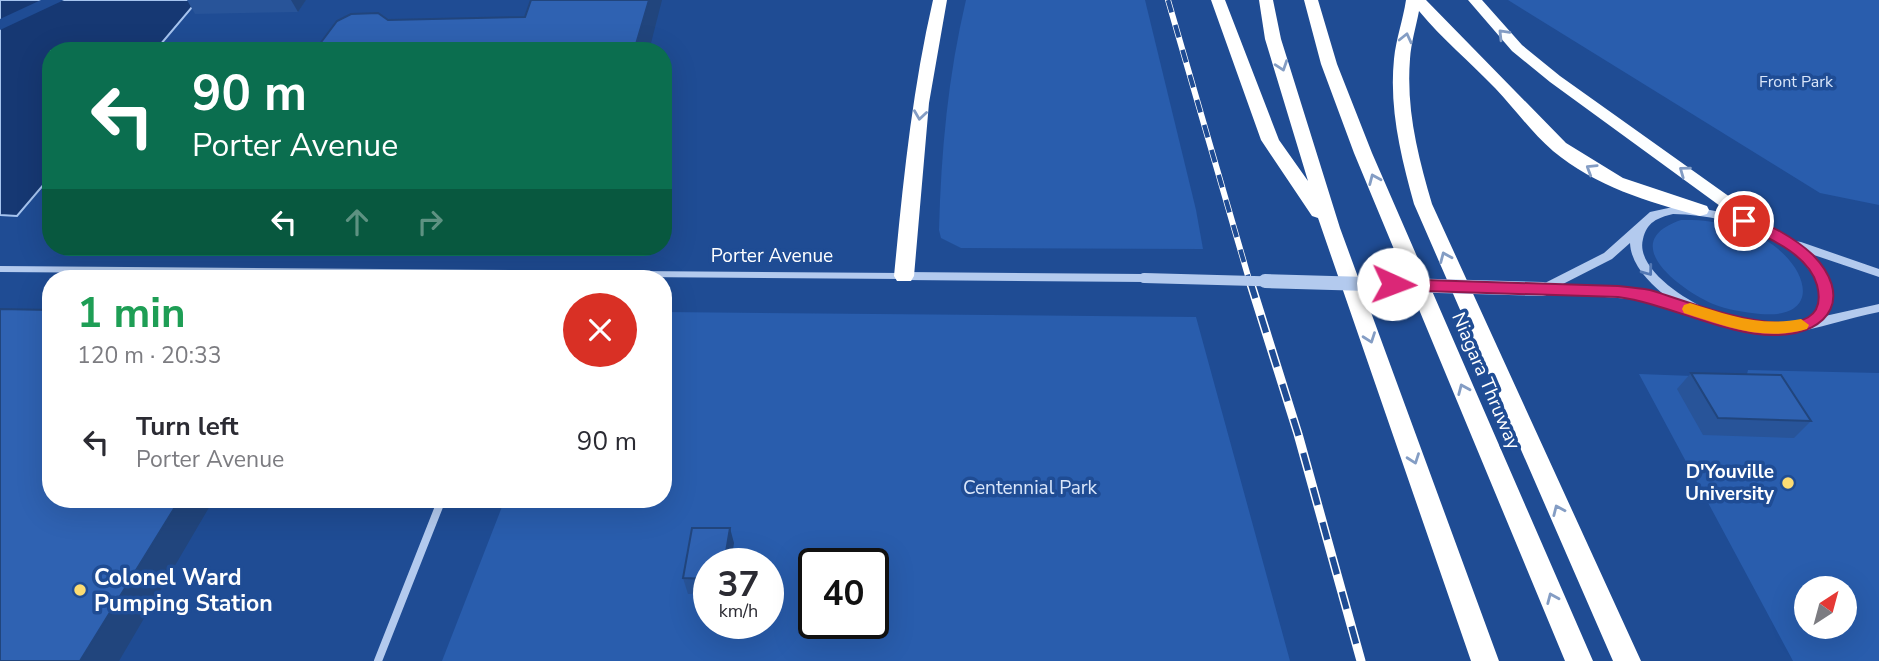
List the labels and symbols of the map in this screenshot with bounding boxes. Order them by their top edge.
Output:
one-way arrow [1499,29,1512,42]
one-way arrow [1398,32,1413,44]
one-way arrow [1274,60,1288,72]
park label: Front Park [1759,71,1834,93]
one-way arrow [912,109,927,121]
one-way arrow [1586,164,1599,177]
one-way arrow [1679,167,1692,179]
one-way arrow [1368,174,1382,187]
pin [1714,191,1774,251]
street label: Porter Avenue [711,243,833,269]
position arrow [1356,247,1430,321]
one-way arrow [1439,252,1453,264]
one-way arrow [1640,263,1653,276]
street label: Niagara Thruway [1445,308,1527,454]
one-way arrow [1362,332,1376,344]
one-way arrow [1457,383,1471,396]
one-way arrow [1406,453,1420,465]
place label: D'Youville University [1685,459,1775,507]
park label: Centennial Park [963,475,1098,501]
marker: D'Youville University [1780,475,1796,491]
one-way arrow [1552,504,1566,517]
speed limit sign: 40 [798,548,889,639]
place label: Colonel Ward Pumping Station [94,562,273,619]
north arrow [1794,576,1857,639]
marker: Colonel Ward Pumping Station [72,582,88,598]
one-way arrow [1546,593,1560,605]

